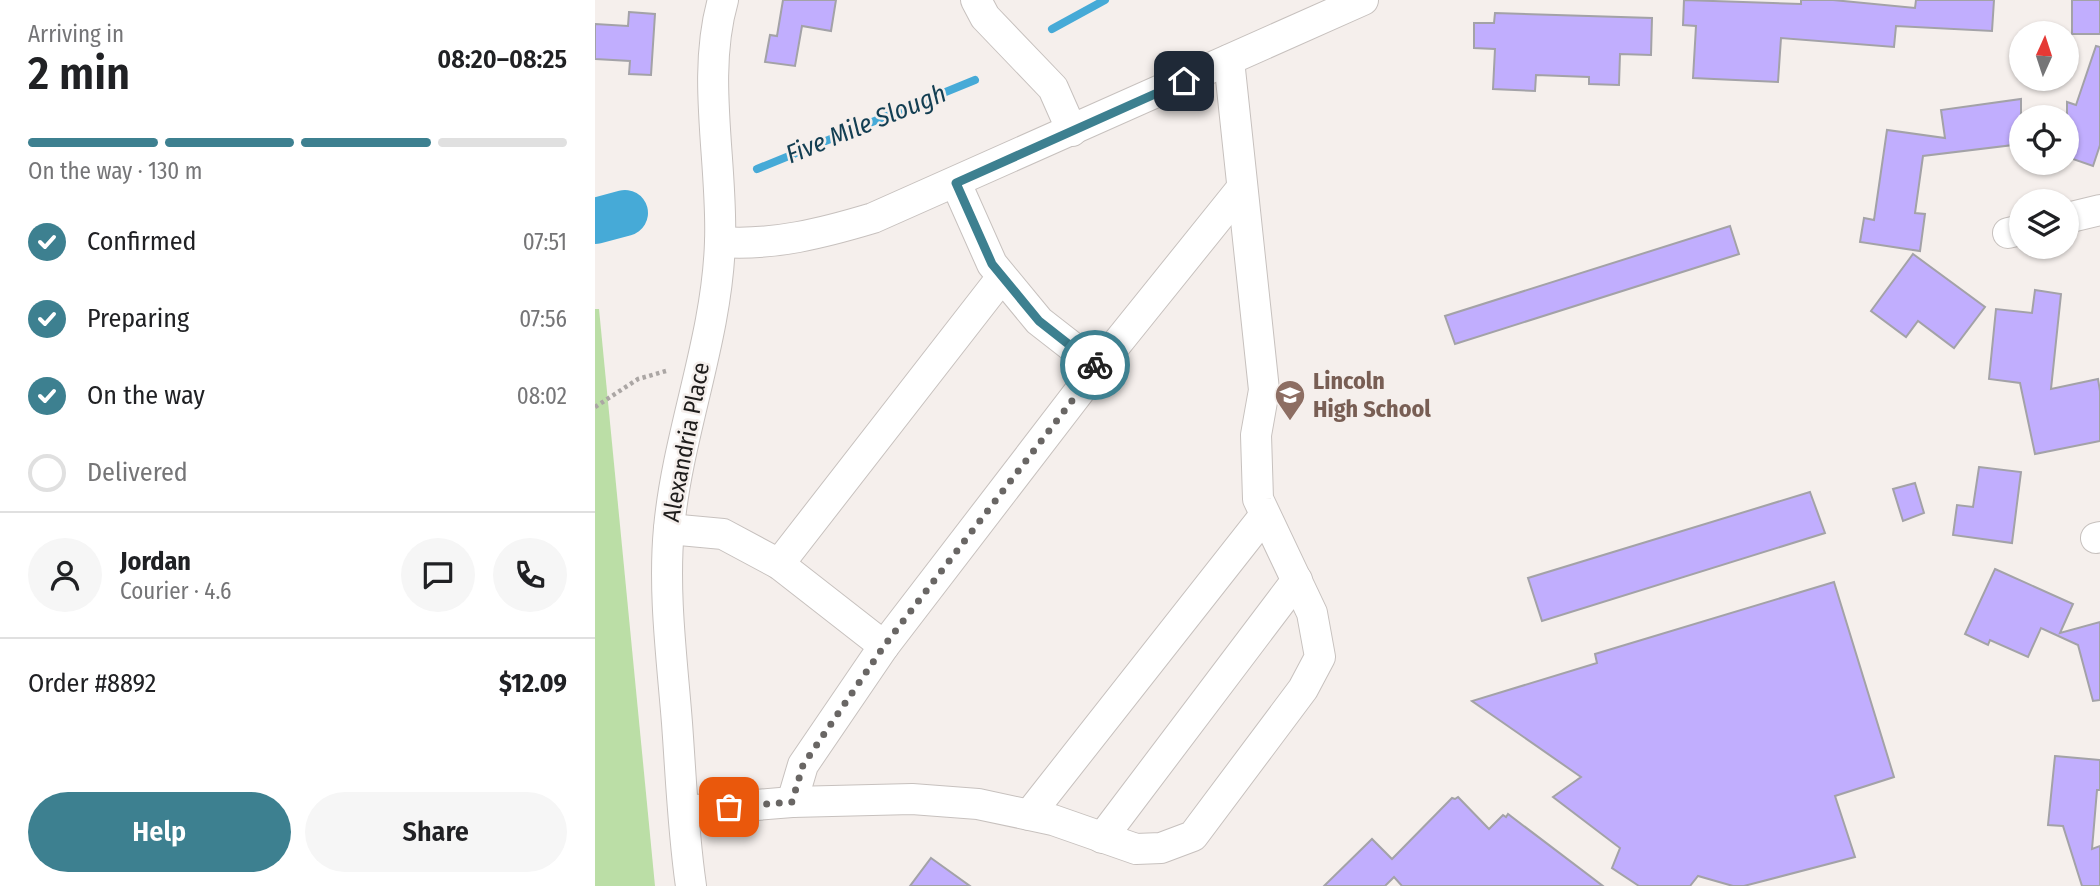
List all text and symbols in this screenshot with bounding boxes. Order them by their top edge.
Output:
text: Arriving in [28,20,124,48]
north arrow [2009,21,2079,91]
map controls [2009,21,2079,259]
text: 08:20–08:25 [437,44,567,75]
text: 2 min [28,46,130,101]
pin [1154,51,1214,111]
icon: home [1165,62,1203,100]
water label: Five Mile Slough [781,78,951,170]
button: locate [2009,105,2079,175]
text: On the way · 130 m [28,157,202,185]
button: layers [2009,189,2079,259]
icon: check [28,223,66,261]
text: Confirmed [87,226,197,257]
text: 07:51 [523,228,567,256]
icon: check [28,300,66,338]
text: Preparing [87,303,189,334]
text: 07:56 [519,305,567,333]
courier [1060,330,1130,400]
icon: bike [1076,346,1114,384]
street label: Alexandria Place [657,360,715,524]
place label: Lincoln High School [1313,367,1431,423]
icon: check [28,377,66,415]
school or university icon: Lincoln High School [1273,378,1307,422]
text: On the way [87,380,205,411]
text: 08:02 [517,382,567,410]
text: Delivered [87,457,188,488]
button: person [28,538,102,612]
button: chat [401,538,475,612]
button: phone [493,538,567,612]
text: Jordan [120,546,191,577]
text: Courier · 4.6 [120,577,231,605]
text: Order #8892 [28,668,156,699]
text: $12.09 [499,668,567,699]
pin [699,777,759,837]
icon: bag [710,788,748,826]
button: Help [28,792,291,872]
button: Share [305,792,567,872]

